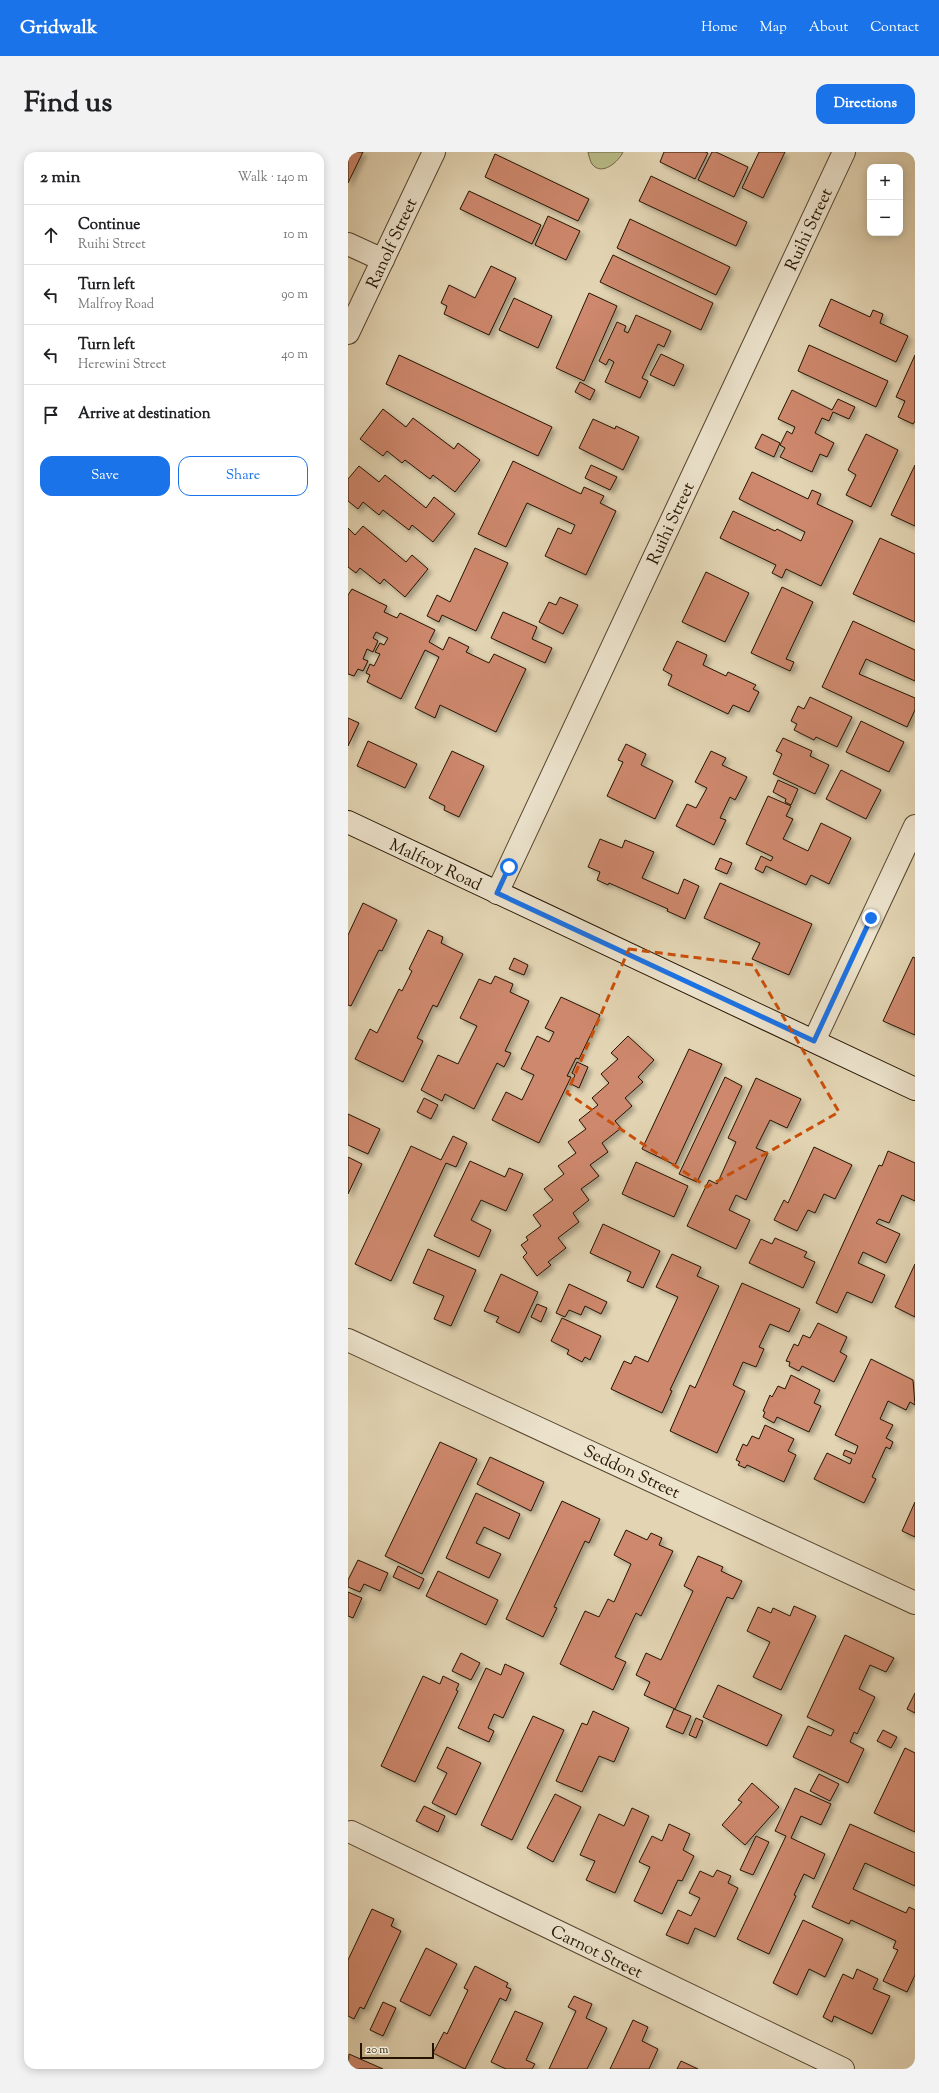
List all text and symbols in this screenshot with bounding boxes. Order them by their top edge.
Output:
text: Gridwalk [20,15,97,42]
text: Home [701,18,738,38]
text: Map [760,18,787,38]
text: About [809,18,848,38]
text: Contact [870,18,919,38]
text: Find us [24,84,112,124]
button: Directions [816,84,915,124]
map controls [867,164,903,236]
button: + [867,164,903,200]
text: 2 min [40,166,81,190]
text: Walk · 140 m [237,169,308,187]
street label: Ruihi Street [780,184,840,275]
street label: Ranolf Street [361,195,424,293]
button: − [867,200,903,236]
text: Continue [78,215,140,236]
icon: ahead [40,224,62,246]
text: 10 m [283,226,308,244]
text: Ruihi Street [78,236,146,254]
text: Turn left [78,275,135,296]
icon: left [40,284,62,306]
text: 90 m [281,286,308,304]
text: Malfroy Road [78,296,154,314]
text: Turn left [78,335,135,356]
icon: left [40,344,62,366]
text: 40 m [281,346,308,364]
text: Herewini Street [78,356,166,374]
icon: arrive [40,404,62,426]
text: Arrive at destination [78,404,211,425]
button: Save [40,456,170,496]
button: Share [178,456,308,496]
street label: Ruihi Street [642,478,702,569]
street label: Malfroy Road [385,834,486,898]
route start [500,858,518,876]
route end [862,909,880,927]
street label: Seddon Street [579,1440,683,1506]
street label: Carnot Street [546,1920,646,1986]
scale bar [360,2041,434,2060]
text: 20 m [366,2042,388,2058]

